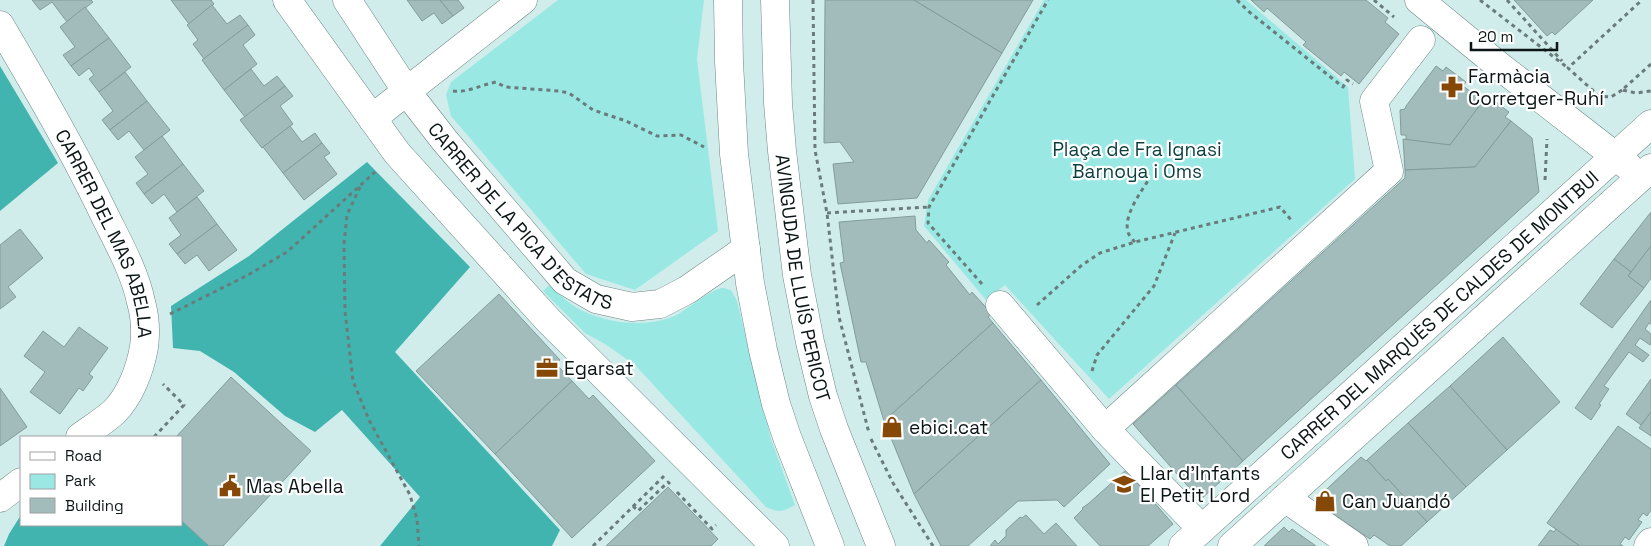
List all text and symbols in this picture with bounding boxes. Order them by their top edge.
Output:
scale bar [1471,20,1557,52]
text: 20 m [1478,27,1513,46]
place label: Farmàcia Corretger-Ruhí [1468,64,1604,111]
pharmacy icon: Farmàcia Corretger-Ruhí [1439,74,1465,100]
street label: CARRER DE LA PICA D'ESTATS [422,117,615,315]
street label: CARRER DEL MAS ABELLA [49,125,157,338]
park label: Plaça de Fra Ignasi Barnoya i Oms [1052,137,1222,184]
street label: AVINGUDA DE LLUÍS PERICOT [769,153,836,405]
street label: CARRER DEL MARQUÈS DE CALDES DE MONTBUI [1275,165,1604,465]
office icon: Egarsat [534,355,560,381]
place label: Egarsat [564,356,634,381]
shop icon: ebici.cat [879,414,905,440]
place label: ebici.cat [909,415,988,440]
legend [20,436,182,526]
text: Road [65,446,102,465]
place label: Llar d'Infants El Petit Lord [1140,461,1260,508]
text: Park [65,471,96,490]
school or university icon: Llar d'Infants El Petit Lord [1111,471,1137,497]
public building icon: Mas Abella [217,473,243,499]
place label: Mas Abella [246,474,344,499]
shop icon: Can Juandó [1312,488,1338,514]
place label: Can Juandó [1342,489,1451,514]
text: Building [65,496,124,515]

